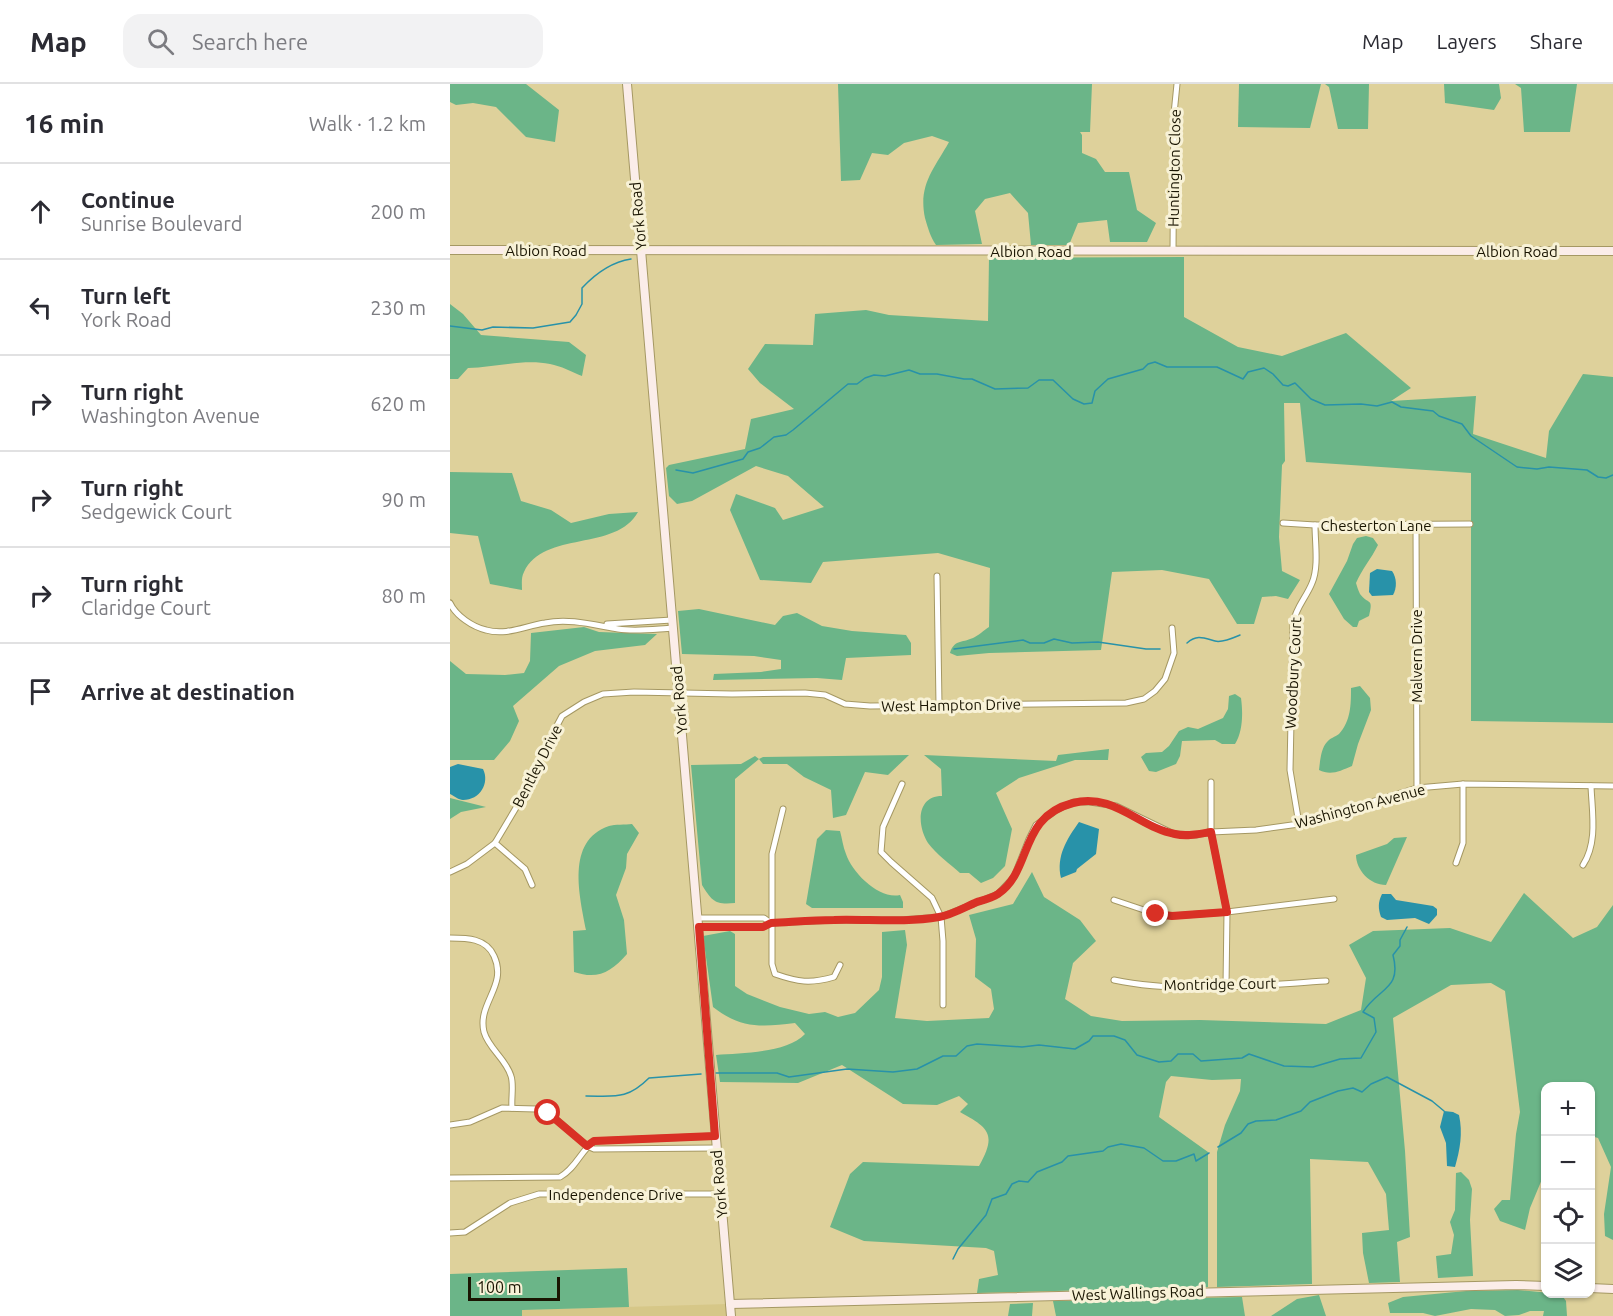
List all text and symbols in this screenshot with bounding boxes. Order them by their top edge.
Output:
search box [123,14,543,68]
icon: search [144,25,177,58]
text: Map [30,26,87,57]
text: Search here [192,29,308,54]
text: Map [1362,29,1403,53]
text: Layers [1436,29,1497,53]
text: Share [1530,29,1583,53]
text: 16 min [24,109,104,138]
street label: Huntington Close [1164,109,1184,227]
text: Walk · 1.2 km [309,112,426,135]
street label: York Road [627,181,649,251]
text: Continue [81,187,175,212]
icon: ahead [24,195,57,228]
text: 200 m [370,200,426,223]
text: Sunrise Boulevard [81,212,242,235]
street label: Albion Road [505,242,587,259]
street label: Albion Road [990,243,1072,260]
street label: Albion Road [1476,243,1558,260]
text: Turn left [81,283,171,308]
icon: left [24,291,57,324]
text: 230 m [370,296,426,319]
text: York Road [81,308,172,331]
text: Turn right [81,379,183,404]
icon: right [24,387,57,420]
text: 620 m [370,392,426,415]
text: Washington Avenue [81,404,260,427]
text: Turn right [81,475,183,500]
icon: right [24,483,57,516]
text: 90 m [382,488,426,511]
text: Sedgewick Court [81,500,232,523]
street label: Chesterton Lane [1320,517,1432,534]
text: Turn right [81,571,183,596]
icon: right [24,579,57,612]
text: 80 m [382,584,426,607]
text: Claridge Court [81,596,211,619]
street label: Malvern Drive [1408,609,1425,703]
street label: Woodbury Court [1282,616,1304,729]
street label: York Road [668,665,690,735]
icon: arrive [24,675,57,708]
text: Arrive at destination [81,679,295,704]
street label: West Hampton Drive [881,695,1021,715]
street label: Bentley Drive [509,722,565,810]
street label: Washington Avenue [1293,780,1427,832]
route end [1142,900,1168,926]
street label: Montridge Court [1163,975,1277,993]
map controls [1541,1082,1595,1298]
button: + [1541,1082,1595,1136]
route start [534,1099,560,1125]
button: − [1541,1136,1595,1190]
street label: York Road [708,1149,730,1219]
street label: Independence Drive [549,1186,683,1203]
button: locate [1541,1190,1595,1244]
button: layers [1541,1244,1595,1298]
scale bar [468,1274,560,1302]
text: 100 m [477,1278,522,1296]
street label: West Wallings Road [1072,1282,1204,1304]

